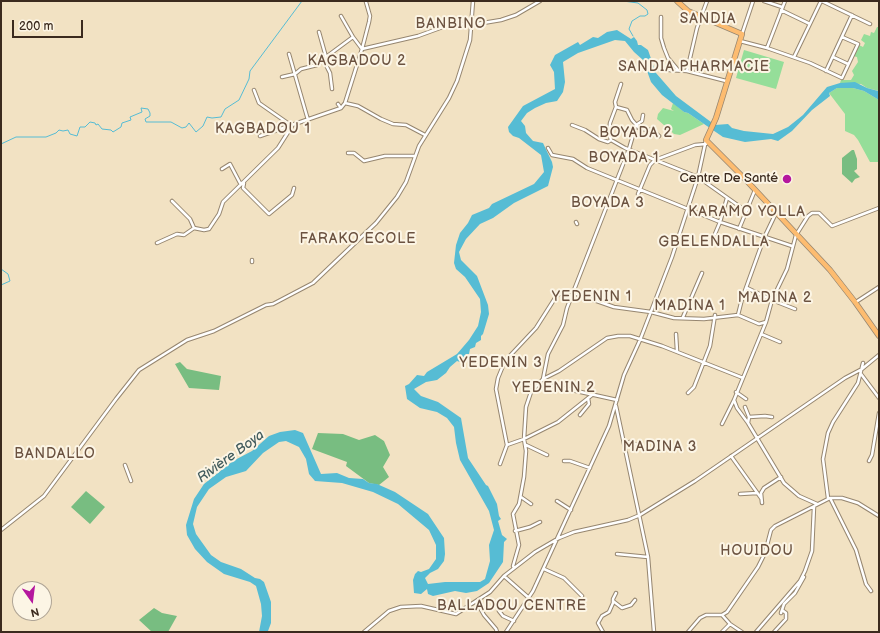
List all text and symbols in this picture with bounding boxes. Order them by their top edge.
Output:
district label: SANDIA [680,11,736,27]
scale bar [14,12,85,38]
district label: BANBINO [416,16,486,32]
text: 200 m [19,19,53,34]
district label: KAGBADOU 2 [308,53,406,69]
district label: SANDIA PHARMACIE [618,59,770,75]
district label: KAGBADOU 1 [215,121,311,137]
district label: BOYADA 2 [599,125,673,141]
district label: BOYADA 1 [589,150,659,166]
place label: Centre De Santé [680,171,778,187]
marker: Centre De Santé [781,173,793,185]
district label: BOYADA 3 [571,195,645,211]
district label: KARAMO YOLLA [688,204,806,220]
district label: FARAKO ECOLE [300,231,416,247]
district label: GBELENDALLA [658,234,770,250]
district label: YEDENIN 1 [552,289,632,305]
district label: MADINA 2 [738,290,812,306]
district label: MADINA 1 [654,298,726,314]
district label: YEDENIN 3 [459,355,543,371]
district label: YEDENIN 2 [512,380,596,396]
water label: Rivière Boya [194,427,268,487]
district label: MADINA 3 [623,439,697,455]
district label: BANDALLO [14,446,96,462]
district label: HOUIDOU [720,543,794,559]
north arrow [12,581,52,621]
district label: BALLADOU CENTRE [437,598,587,614]
text: N [29,605,40,619]

